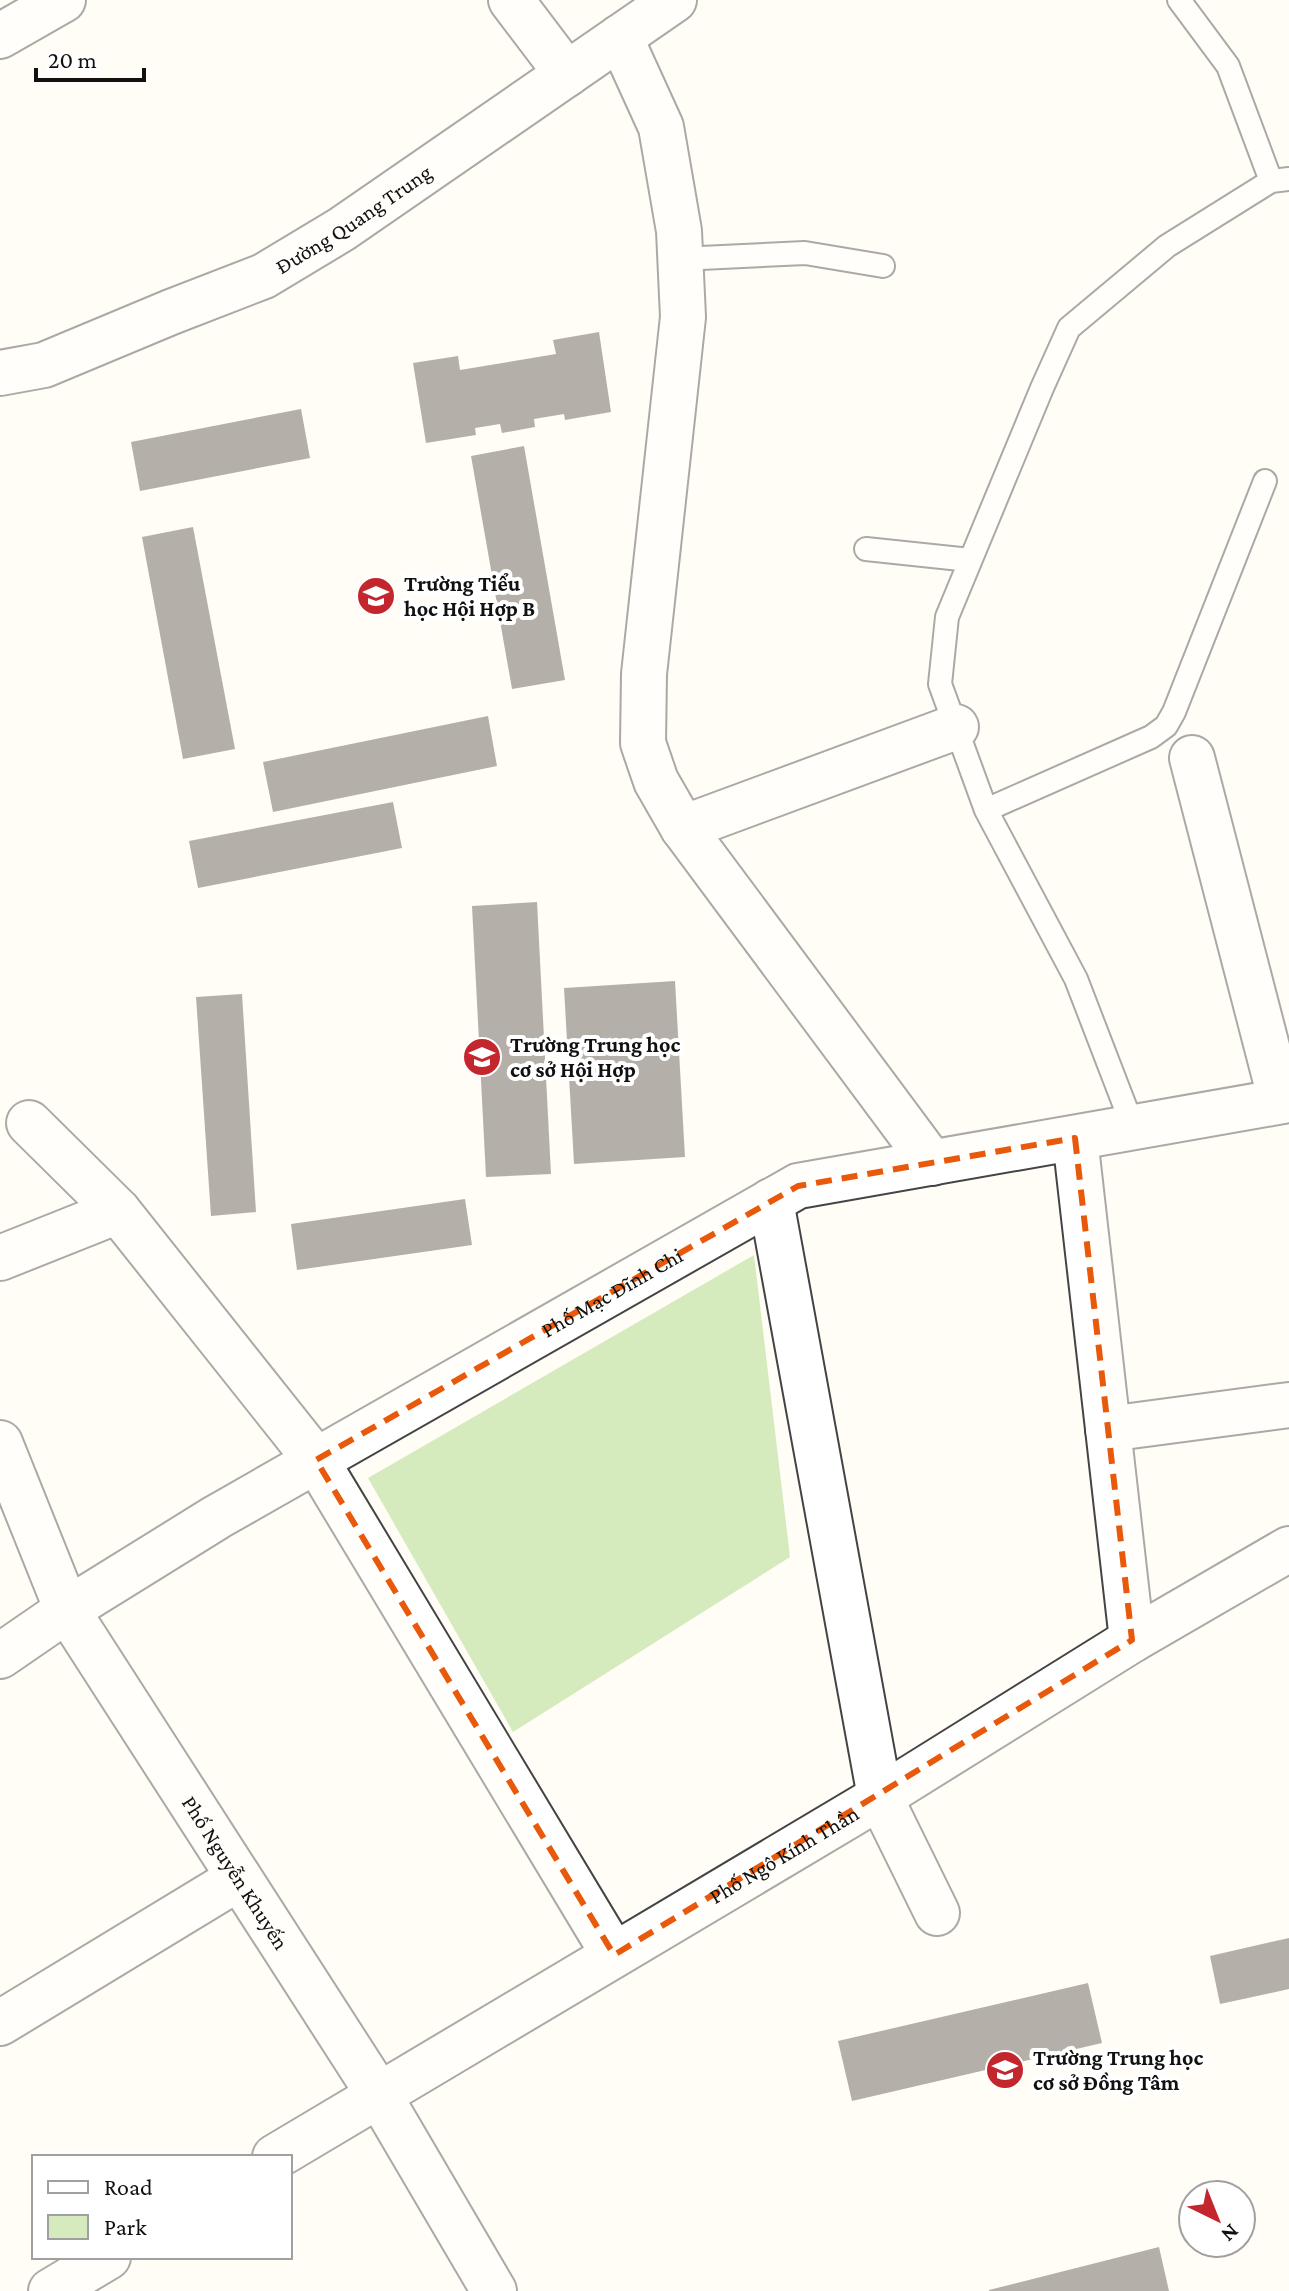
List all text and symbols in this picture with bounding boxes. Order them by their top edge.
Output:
scale bar [36,32,144,82]
text: 20 m [48,46,97,73]
street label: Đường Quang Trung [271,159,436,279]
place label: Trường Tiểu học Hội Hợp B [404,571,535,621]
school or university icon: Trường Tiểu học Hội Hợp B [355,575,397,617]
place label: Trường Trung học cơ sở Hội Hợp [510,1032,680,1082]
school or university icon: Trường Trung học cơ sở Hội Hợp [461,1036,503,1078]
street label: Phố Mạc Đĩnh Chi [537,1242,687,1342]
street label: Phố Nguyễn Khuyến [177,1791,294,1954]
street label: Phố Ngô Kính Thần [704,1800,863,1908]
place label: Trường Trung học cơ sở Đồng Tâm [1033,2045,1203,2095]
school or university icon: Trường Trung học cơ sở Đồng Tâm [984,2049,1026,2091]
legend [32,2155,292,2259]
text: Road [104,2173,153,2200]
north arrow [1177,2179,1257,2259]
text: Park [104,2213,147,2240]
text: N [1216,2219,1244,2248]

